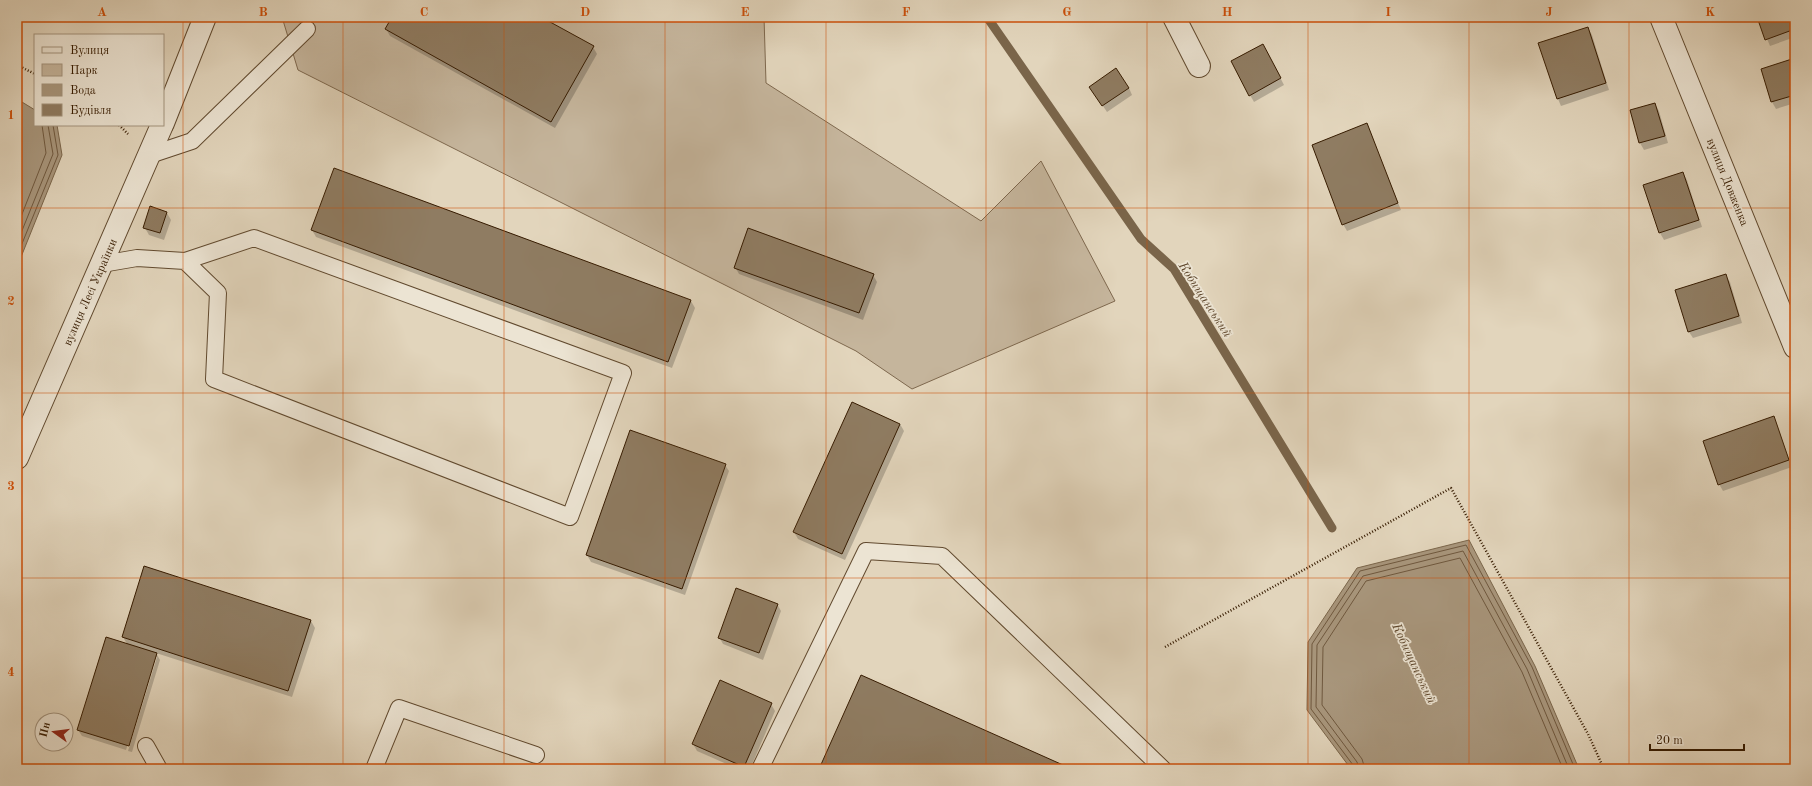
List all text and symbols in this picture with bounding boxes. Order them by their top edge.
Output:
text: A [97,6,107,19]
text: B [258,6,268,19]
text: C [420,6,428,19]
text: D [580,6,590,19]
text: E [741,6,750,19]
text: F [902,6,911,19]
text: G [1062,6,1072,19]
text: H [1222,6,1233,19]
text: I [1385,6,1391,19]
text: J [1545,6,1553,19]
text: K [1705,6,1715,19]
legend [34,34,164,126]
text: Вулиця [70,45,109,57]
text: Парк [70,65,98,77]
text: Вода [70,85,96,97]
text: Будівля [70,104,112,117]
text: 1 [7,109,15,122]
street label: вулиця Довженка [1704,137,1750,228]
street label: вулиця Лесі Українки [61,237,120,348]
water label: Кобищанський [1175,259,1234,340]
text: 2 [7,295,15,308]
text: 3 [7,480,15,493]
water label: Кобищанський [1389,621,1438,706]
text: 4 [7,666,15,679]
north arrow [34,712,74,752]
text: Пн [39,721,53,739]
scale bar [1650,726,1744,752]
text: 20 m [1656,735,1683,747]

